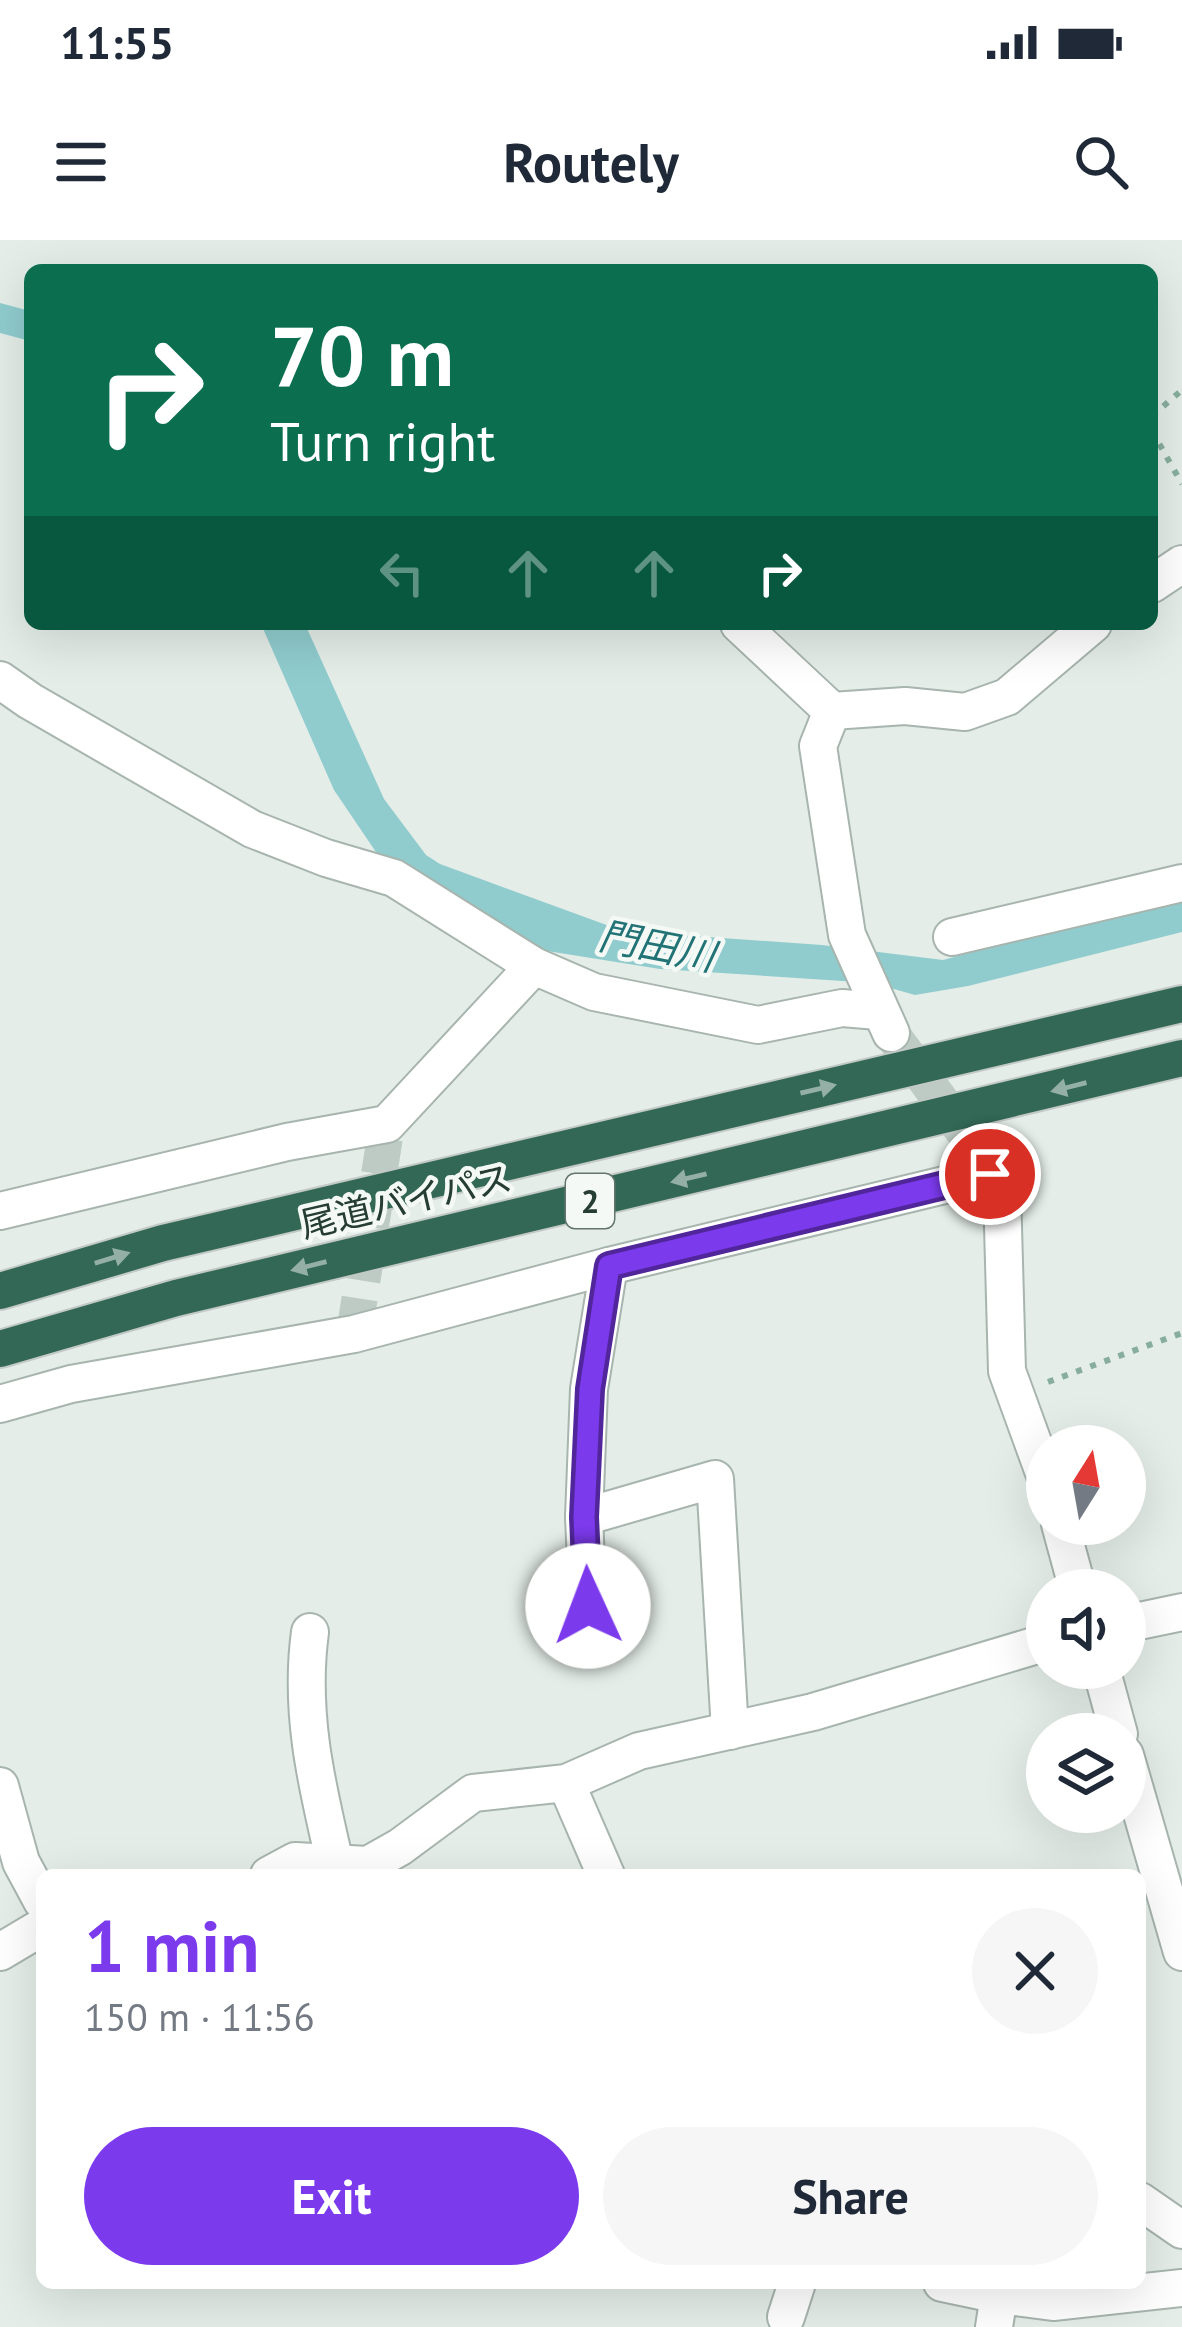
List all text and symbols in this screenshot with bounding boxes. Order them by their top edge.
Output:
text: 11:55 [60,13,174,71]
text: Routely [503,127,679,197]
icon: menu [48,129,114,195]
icon: search [1068,129,1134,195]
text: 70 m [270,300,454,409]
icon: right [72,312,228,468]
text: Turn right [270,406,495,476]
icon: left [369,540,435,606]
icon: ahead [495,540,561,606]
icon: ahead [621,540,687,606]
icon: right [747,540,813,606]
water label: 門田川 [595,909,723,982]
one-way arrow [800,1078,837,1097]
one-way arrow [1050,1078,1087,1097]
pin [939,1123,1041,1225]
icon: arrive [957,1141,1023,1207]
street label: 尾道バイパス [296,1153,516,1248]
one-way arrow [670,1169,708,1188]
road number: 2 [566,1174,614,1228]
one-way arrow [94,1248,131,1266]
one-way arrow [291,1257,328,1276]
north arrow [1026,1425,1146,1545]
map controls [1026,1425,1146,1833]
position arrow [525,1543,651,1669]
button: sound [1026,1569,1146,1689]
button: layers [1026,1713,1146,1833]
text: 1 min [84,1899,260,1992]
button: close [972,1908,1098,2034]
text: 150 m · 11:56 [84,1991,315,2042]
button: Exit [84,2127,579,2265]
button: Share [603,2127,1098,2265]

